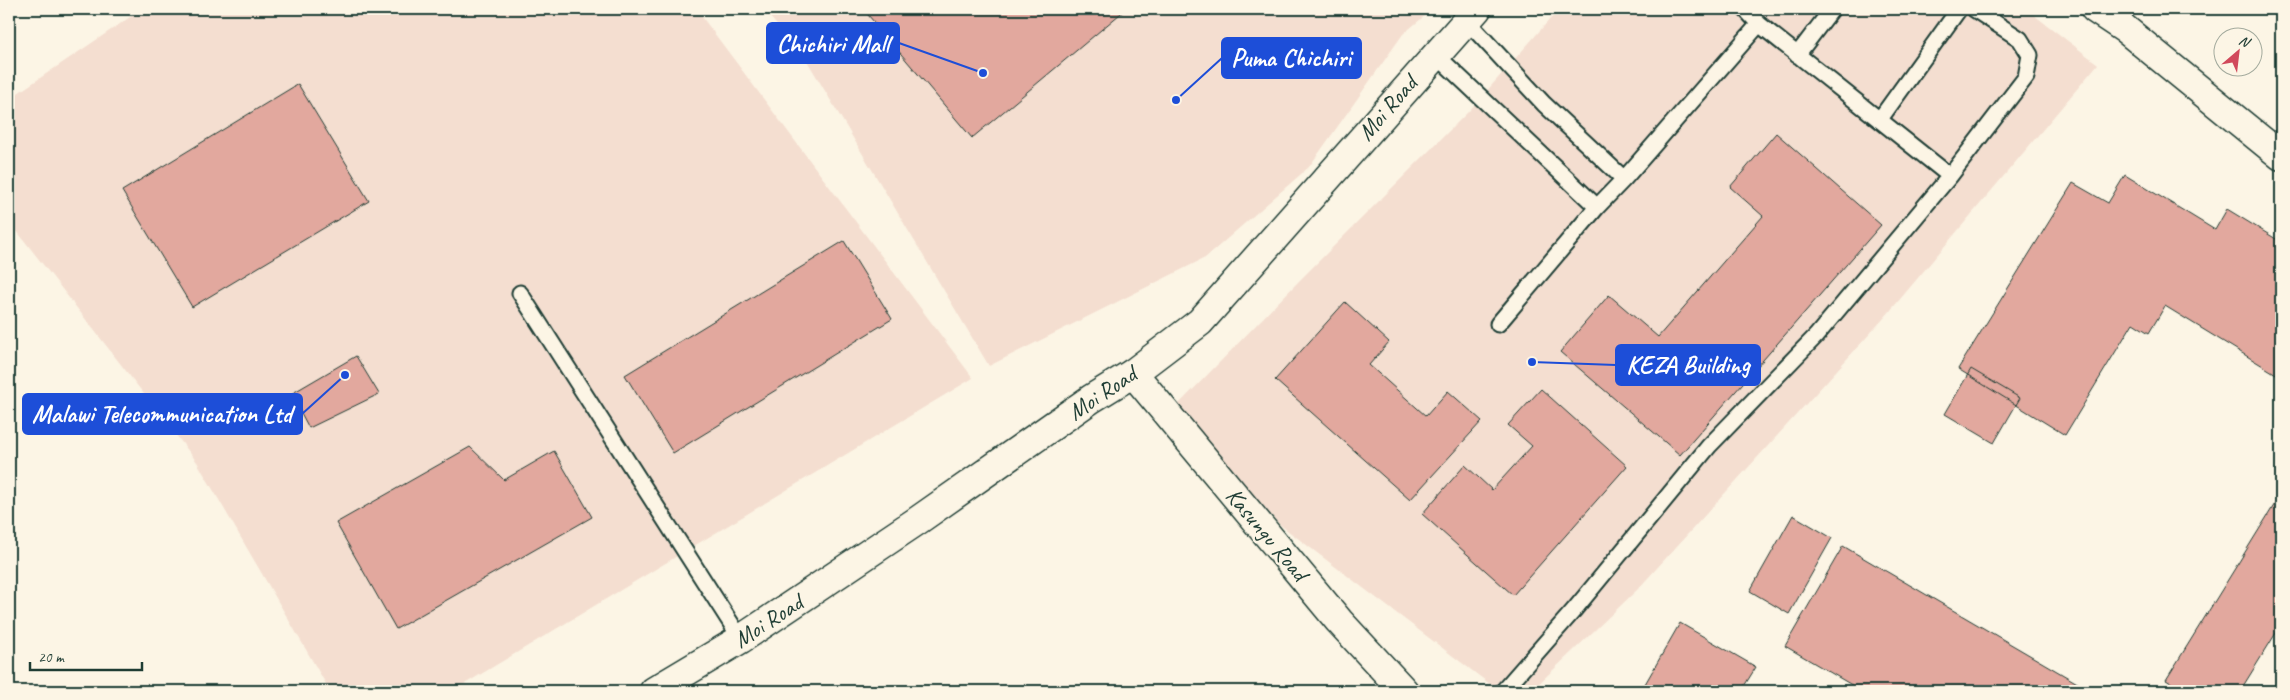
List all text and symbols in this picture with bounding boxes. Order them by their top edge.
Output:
callout: Chichiri Mall [767,23,899,63]
text: Chichiri Mall [777,28,894,60]
north arrow [2212,28,2262,78]
text: N [2236,31,2254,52]
callout: Puma Chichiri [1222,38,1361,78]
text: Puma Chichiri [1231,42,1354,74]
street label: Moi Road [1351,67,1426,147]
callout: KEZA Building [1616,345,1760,385]
text: KEZA Building [1626,349,1752,381]
street label: Moi Road [1062,357,1145,427]
callout: Malawi Telecommunication Ltd [23,394,302,434]
text: Malawi Telecommunication Ltd [32,398,296,430]
street label: Kasungu Road [1219,481,1317,590]
street label: Moi Road [728,586,811,654]
scale bar [30,640,142,672]
text: 20 m [38,648,65,667]

